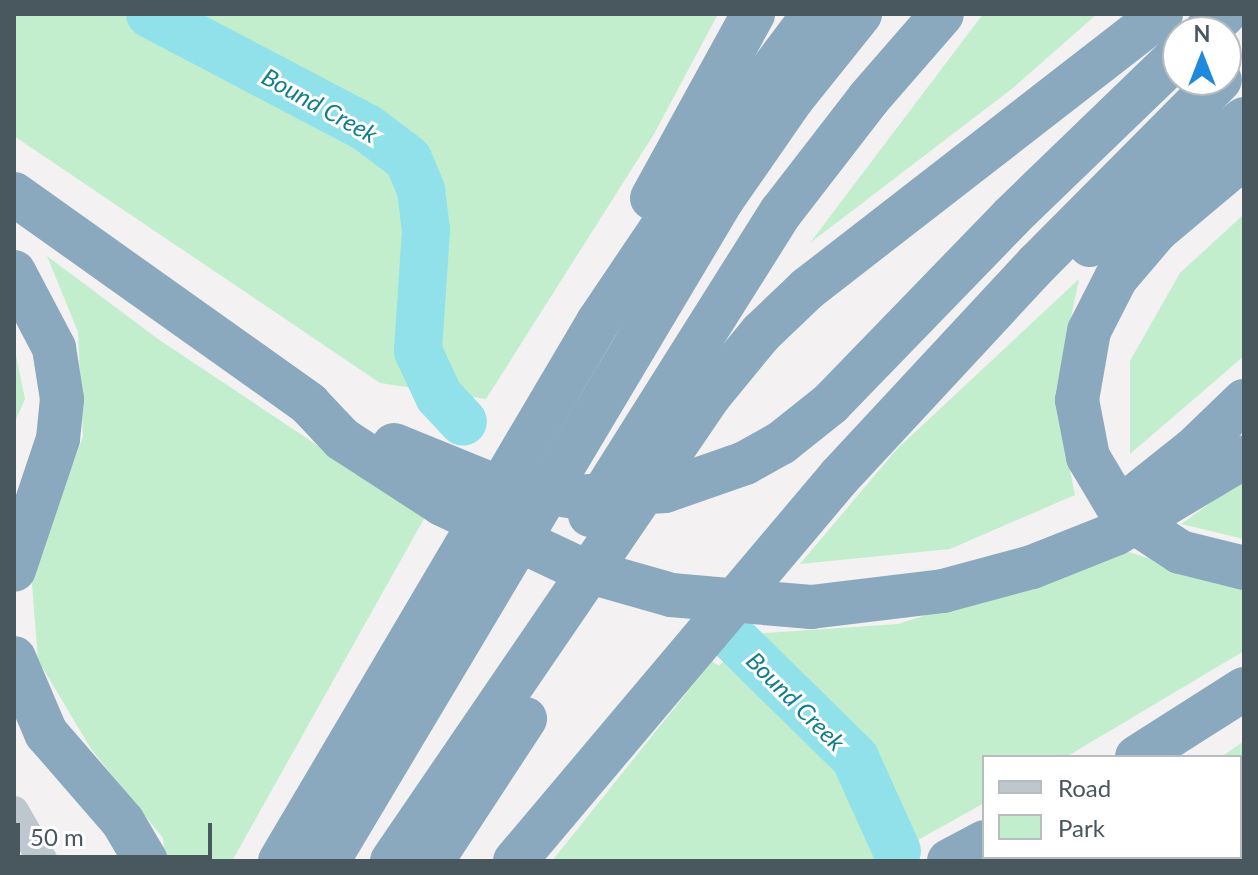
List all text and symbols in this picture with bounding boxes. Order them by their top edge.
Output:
north arrow [1162,16,1242,96]
text: N [1194,20,1210,47]
water label: Bound Creek [257,62,383,148]
water label: Bound Creek [741,646,851,756]
legend [982,755,1242,859]
text: Road [1058,773,1111,802]
scale bar [20,807,216,857]
text: Park [1058,813,1105,842]
text: 50 m [30,822,84,851]

